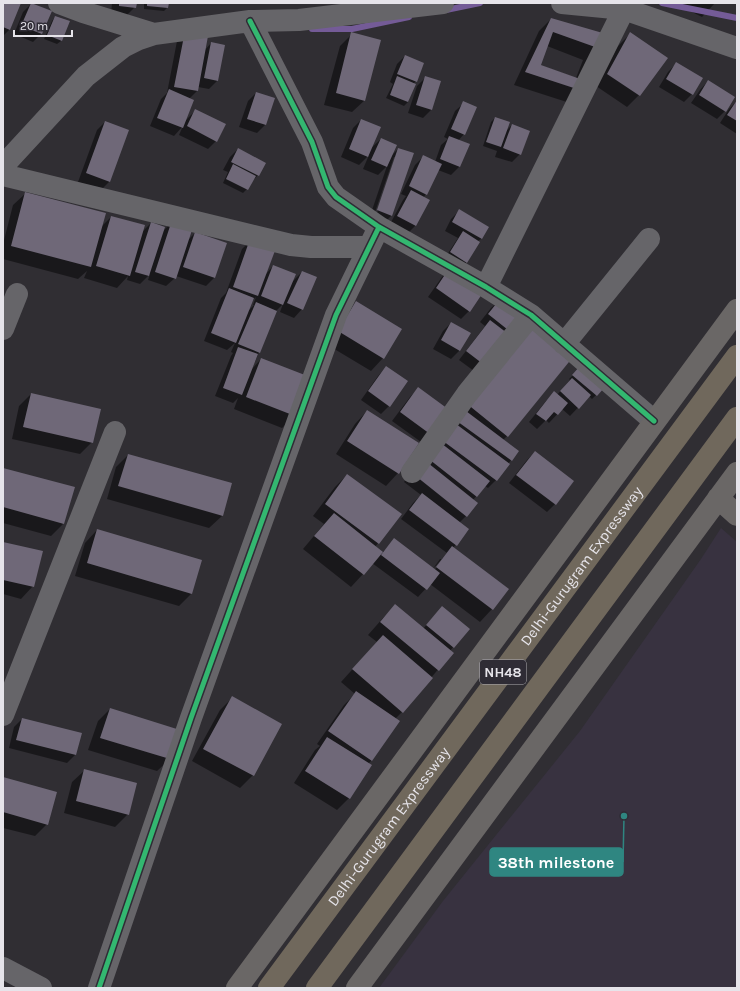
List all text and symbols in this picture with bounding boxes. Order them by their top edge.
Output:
scale bar [14,12,72,38]
text: 20 m [20,19,48,33]
street label: Delhi-Gurugram Expressway [517,483,646,649]
road number: NH48 [480,660,526,684]
street label: Delhi-Gurugram Expressway [324,743,453,910]
callout: 38th milestone [490,848,623,876]
text: 38th milestone [498,853,614,872]

